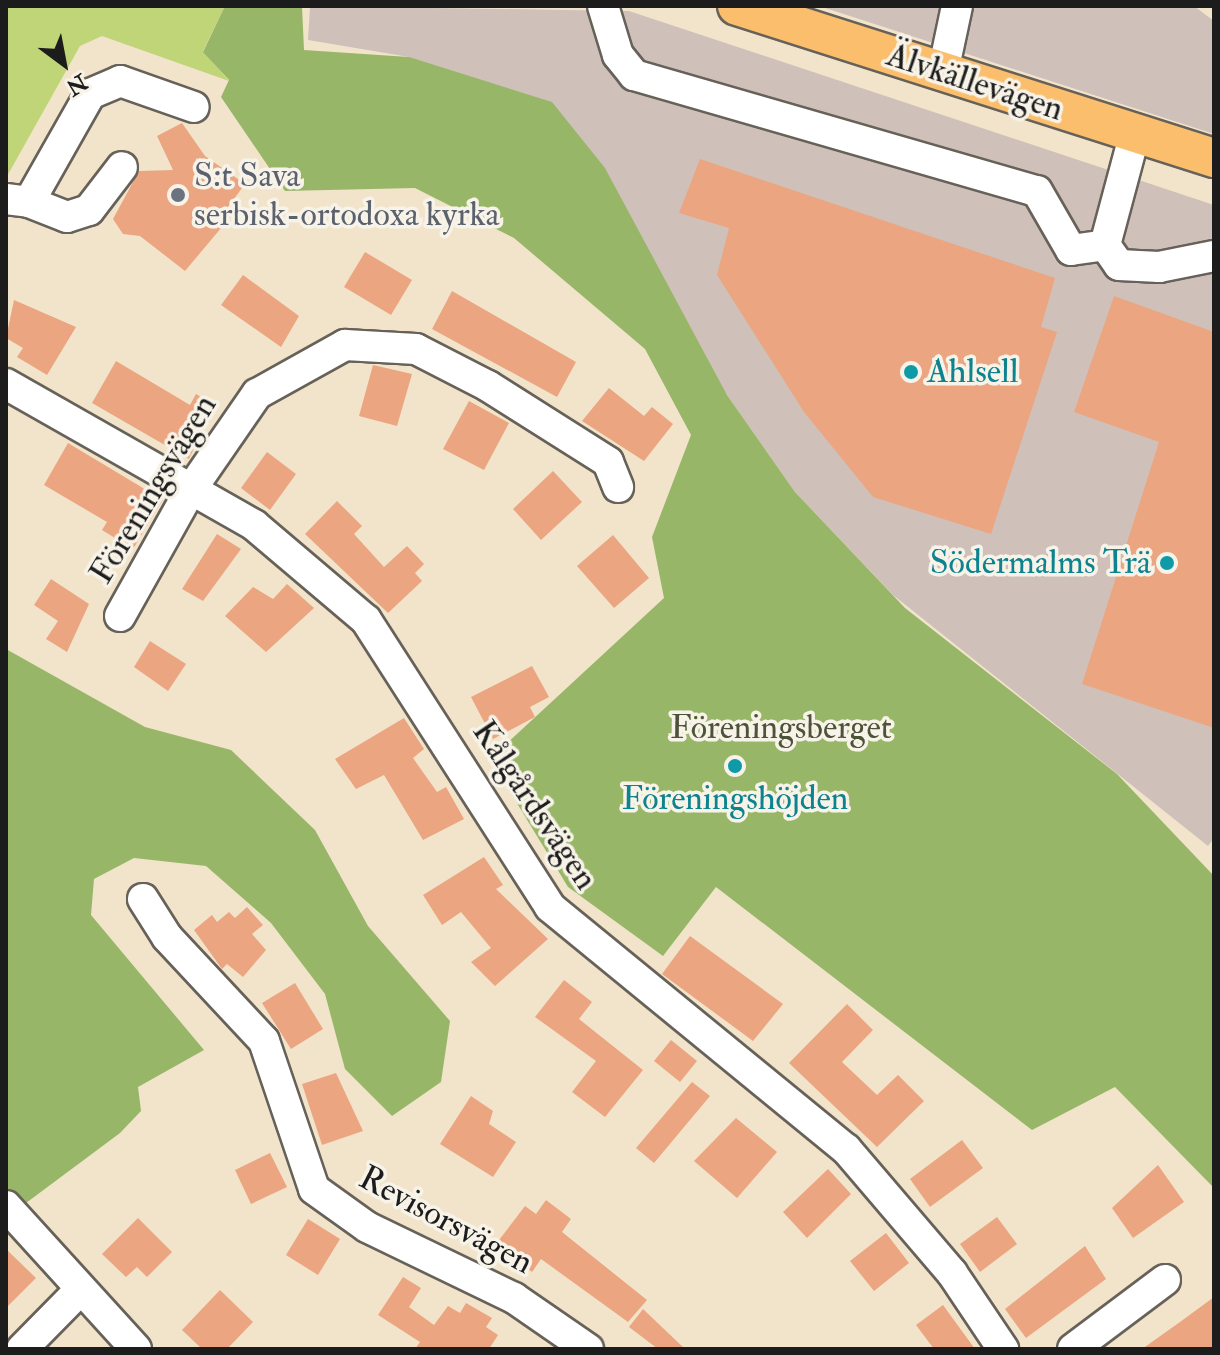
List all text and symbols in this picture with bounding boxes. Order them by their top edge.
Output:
north arrow [24,24,104,104]
street label: Älvkällevägen [882,34,1068,130]
text: N [61,67,92,101]
place label: S:t Sava serbisk-ortodoxa kyrka [194,155,500,234]
marker: S:t Sava serbisk-ortodoxa kyrka [169,186,187,204]
place label: Ahlsell [927,352,1018,392]
marker: Ahlsell [902,363,920,381]
street label: Föreningsvägen [81,387,225,591]
place label: Södermalms Trä [930,543,1151,583]
marker: Södermalms Trä [1158,554,1176,572]
park label: Föreningsberget [670,708,892,748]
street label: Kålgårdsvägen [464,713,606,897]
marker: Föreningshöjden [726,757,744,775]
place label: Föreningshöjden [622,779,848,819]
street label: Revisorsvägen [352,1157,540,1283]

